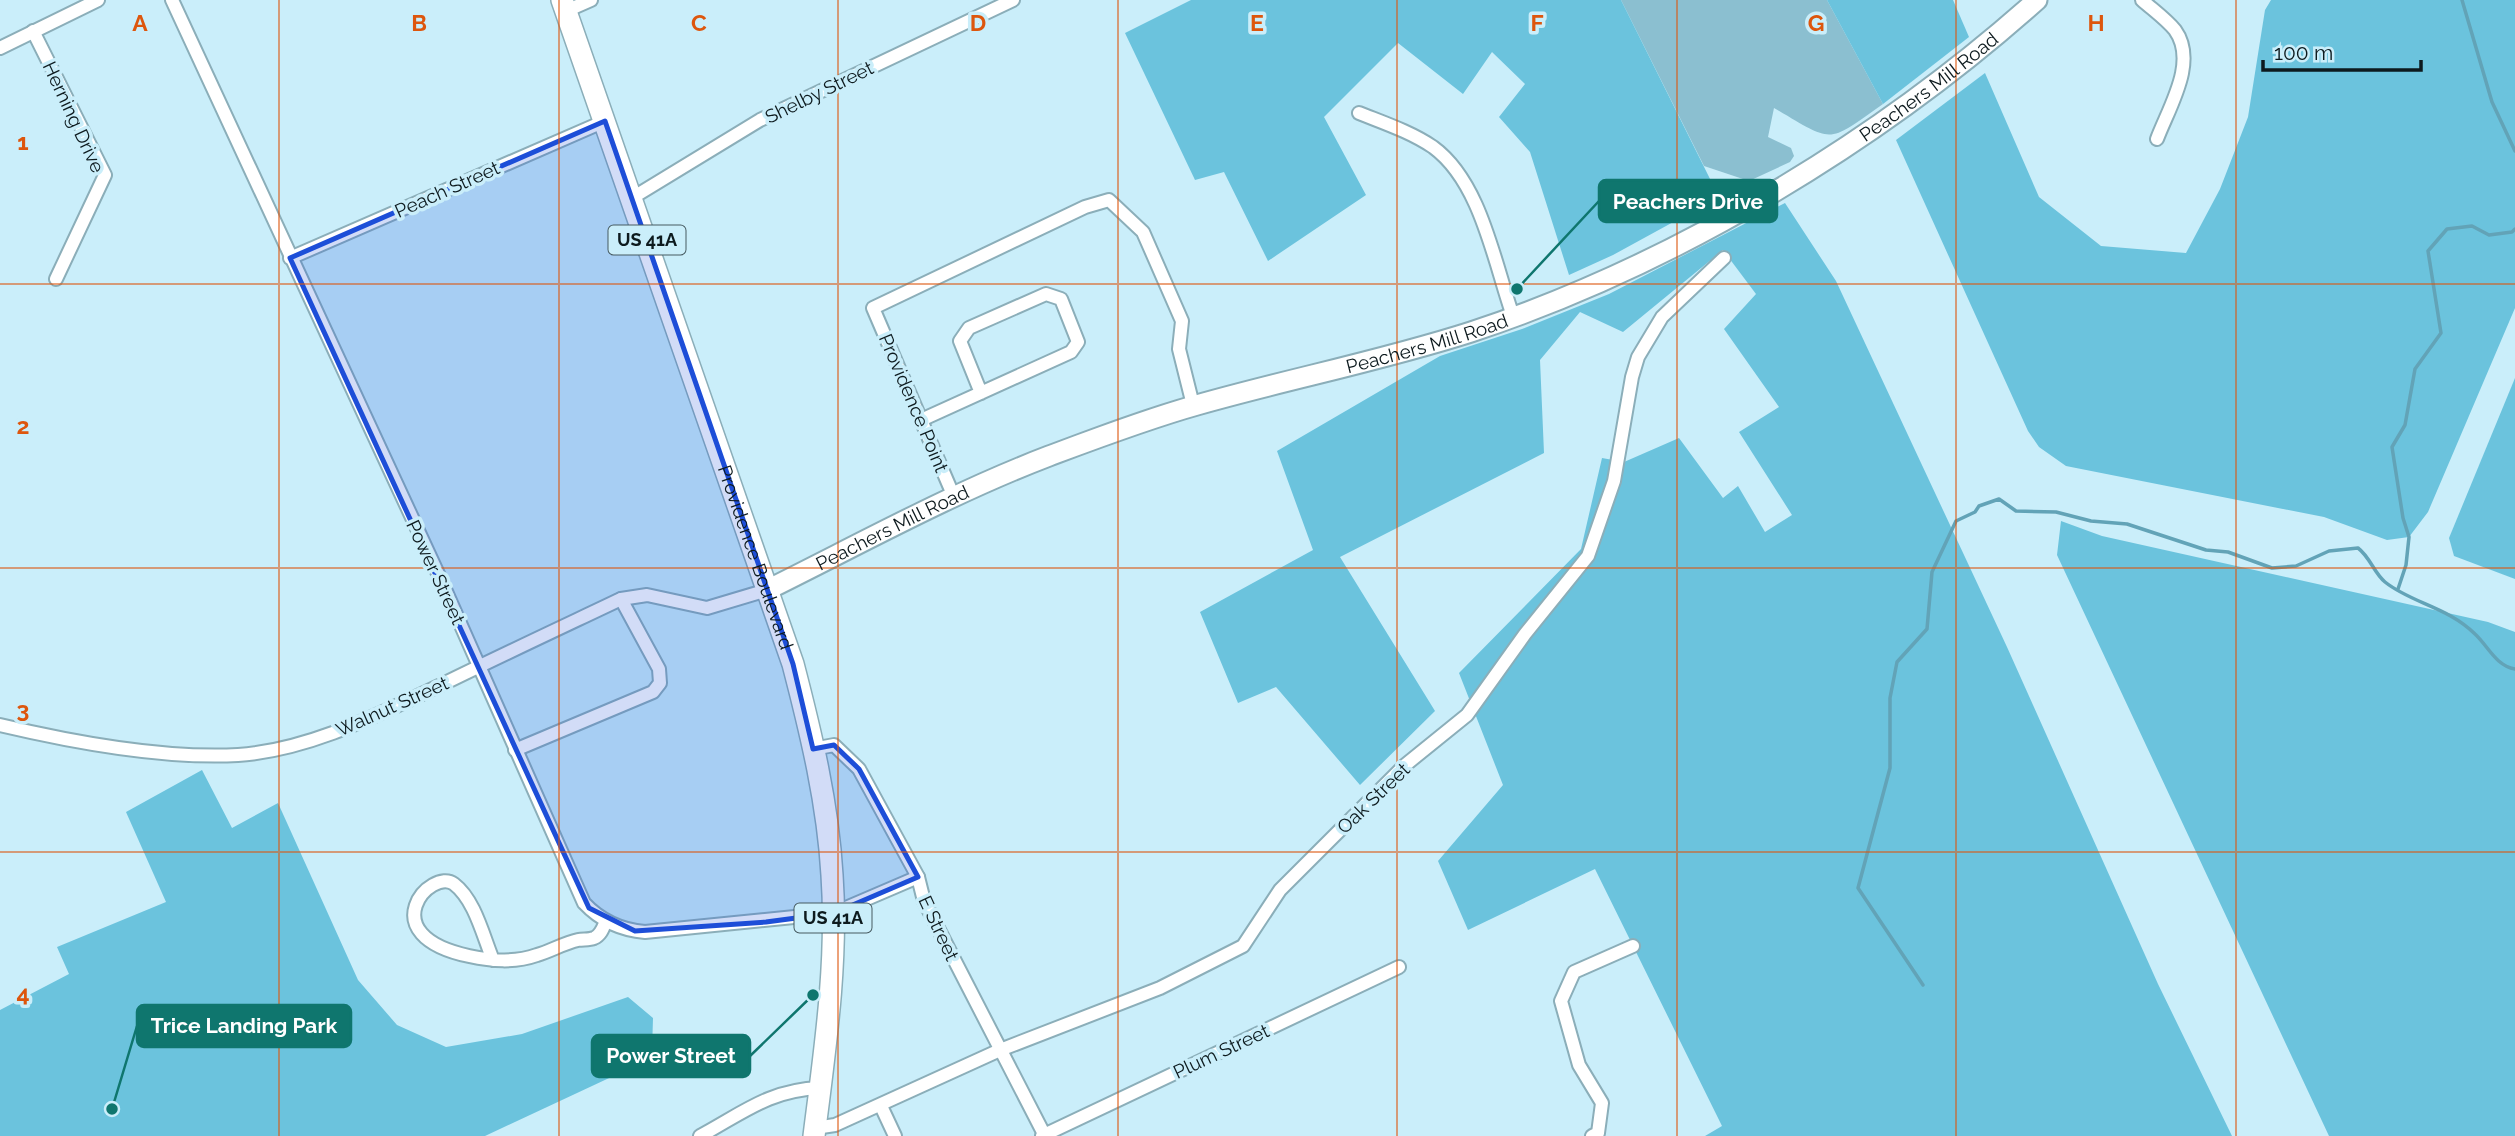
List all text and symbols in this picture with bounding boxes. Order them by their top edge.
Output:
text: A [132,9,148,36]
text: B [411,9,427,36]
text: C [691,9,707,36]
text: D [970,9,986,36]
text: E [1250,9,1264,36]
text: F [1530,9,1544,36]
text: G [1808,9,1824,36]
text: H [2087,9,2105,36]
street label: Peachers Mill Road [1855,28,2002,146]
scale bar [2263,28,2420,72]
text: 100 m [2274,40,2333,65]
street label: Shelby Street [761,56,877,128]
street label: Herning Drive [39,58,109,176]
text: 1 [17,128,29,155]
street label: Peach Street [391,156,503,222]
callout: Peachers Drive [1599,180,1777,222]
text: Peachers Drive [1613,189,1764,214]
road number: US 41A [608,226,686,254]
street label: Peachers Mill Road [1344,309,1511,377]
street label: Providence Point [875,330,953,476]
text: 2 [17,412,29,439]
street label: Providence Boulevard [714,462,798,652]
street label: Peachers Mill Road [812,480,972,575]
street label: Power Street [402,516,470,628]
street label: Walnut Street [332,671,452,741]
text: 3 [17,696,29,723]
street label: Oak Street [1332,758,1414,838]
street label: E Street [914,892,964,965]
road number: US 41A [794,903,872,932]
text: 4 [16,980,30,1007]
callout: Trice Landing Park [137,1005,351,1047]
text: Trice Landing Park [151,1013,338,1038]
street label: Plum Street [1170,1019,1273,1083]
callout: Power Street [592,1035,750,1077]
text: Power Street [606,1043,736,1068]

